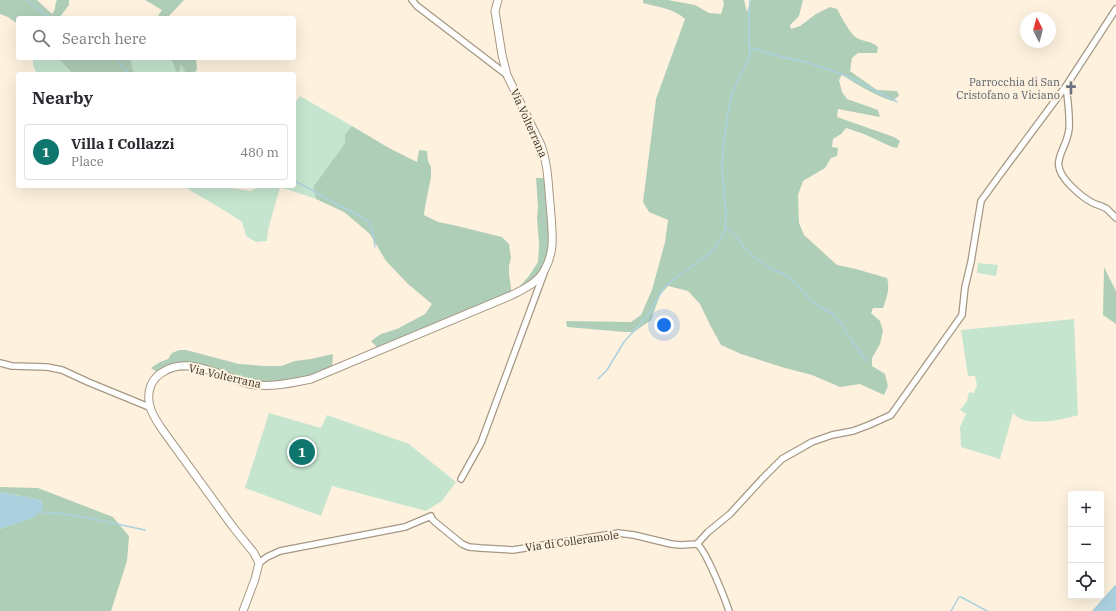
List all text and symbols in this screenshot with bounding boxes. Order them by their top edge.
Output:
north arrow [1020,12,1056,48]
search box [16,16,296,60]
icon: search [30,27,52,49]
text: Search here [62,29,147,48]
place label: Parrocchia di San Cristofano a Viciano [956,75,1060,102]
church icon: Parrocchia di San Cristofano a Viciano [1063,80,1079,96]
street label: Via Volterrana [508,86,550,160]
text: Nearby [32,87,93,109]
text: Villa I Collazzi [71,134,175,153]
text: 1 [42,144,50,161]
text: 480 m [240,144,279,161]
text: Place [71,153,104,170]
your location [654,315,674,335]
street label: Via Volterrana [187,361,263,391]
pin: 1 [289,437,315,467]
map controls [1068,491,1104,599]
button: + [1068,491,1104,527]
street label: Via di Colleramole [524,527,620,554]
button: − [1068,527,1104,563]
button: locate [1068,563,1104,599]

